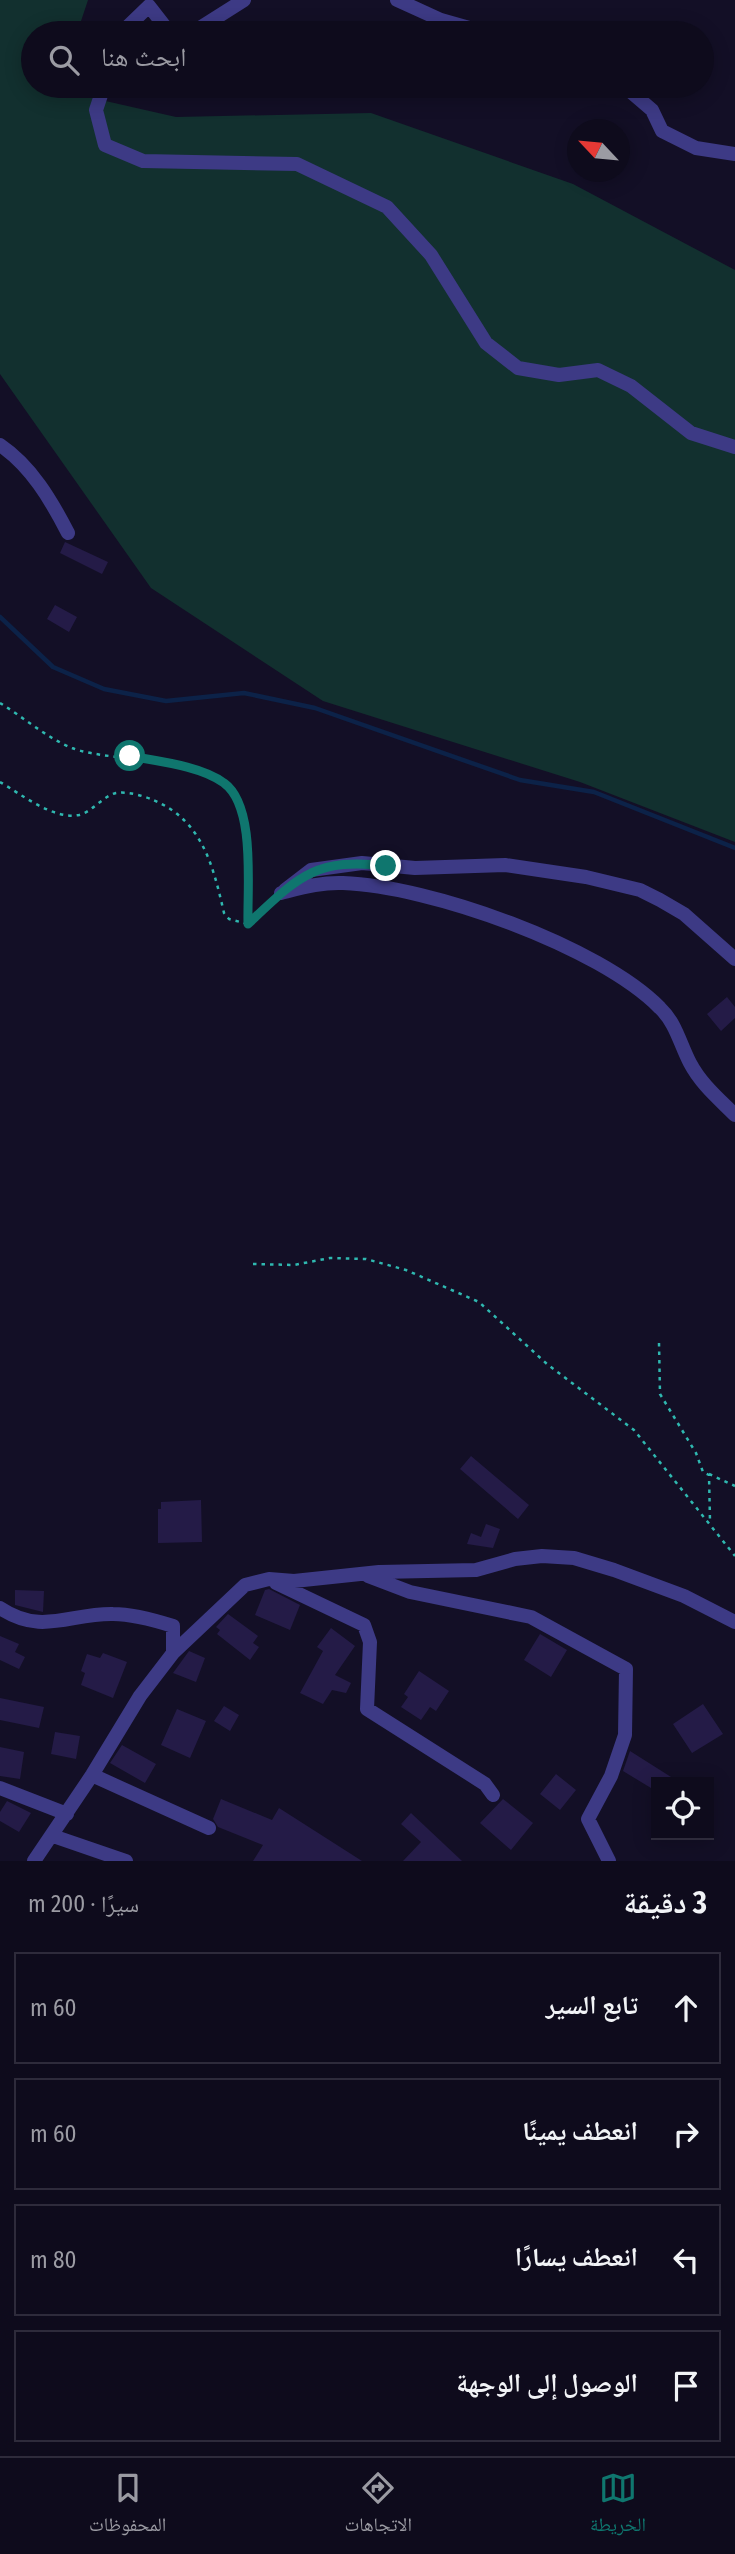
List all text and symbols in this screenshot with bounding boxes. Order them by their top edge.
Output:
search box [21,21,714,98]
icon: search [45,41,83,79]
text: ابحث هنا [101,42,186,73]
north arrow [567,119,630,182]
route start [114,740,145,771]
route end [370,850,401,881]
map controls [651,1777,714,1840]
button: locate [651,1777,714,1840]
text: 3 دقيقة [624,1885,707,1921]
text: سيرًا · 200 m [28,1890,139,1918]
icon: ahead [667,1989,705,2027]
text: تابع السير [546,1990,638,2021]
text: 60 m [30,1994,77,2022]
icon: right [667,2115,705,2153]
text: انعطف يمينًا [522,2116,638,2147]
text: 60 m [30,2120,77,2148]
icon: left [667,2241,705,2279]
text: انعطف يسارًا [515,2242,638,2273]
text: 80 m [30,2246,77,2274]
icon: arrive [667,2367,705,2405]
text: الوصول إلى الوجهة [456,2368,638,2399]
tab: المحفوظات [89,2469,166,2543]
tab: الاتجاهات [344,2469,412,2543]
tab: الخريطة [590,2469,646,2543]

